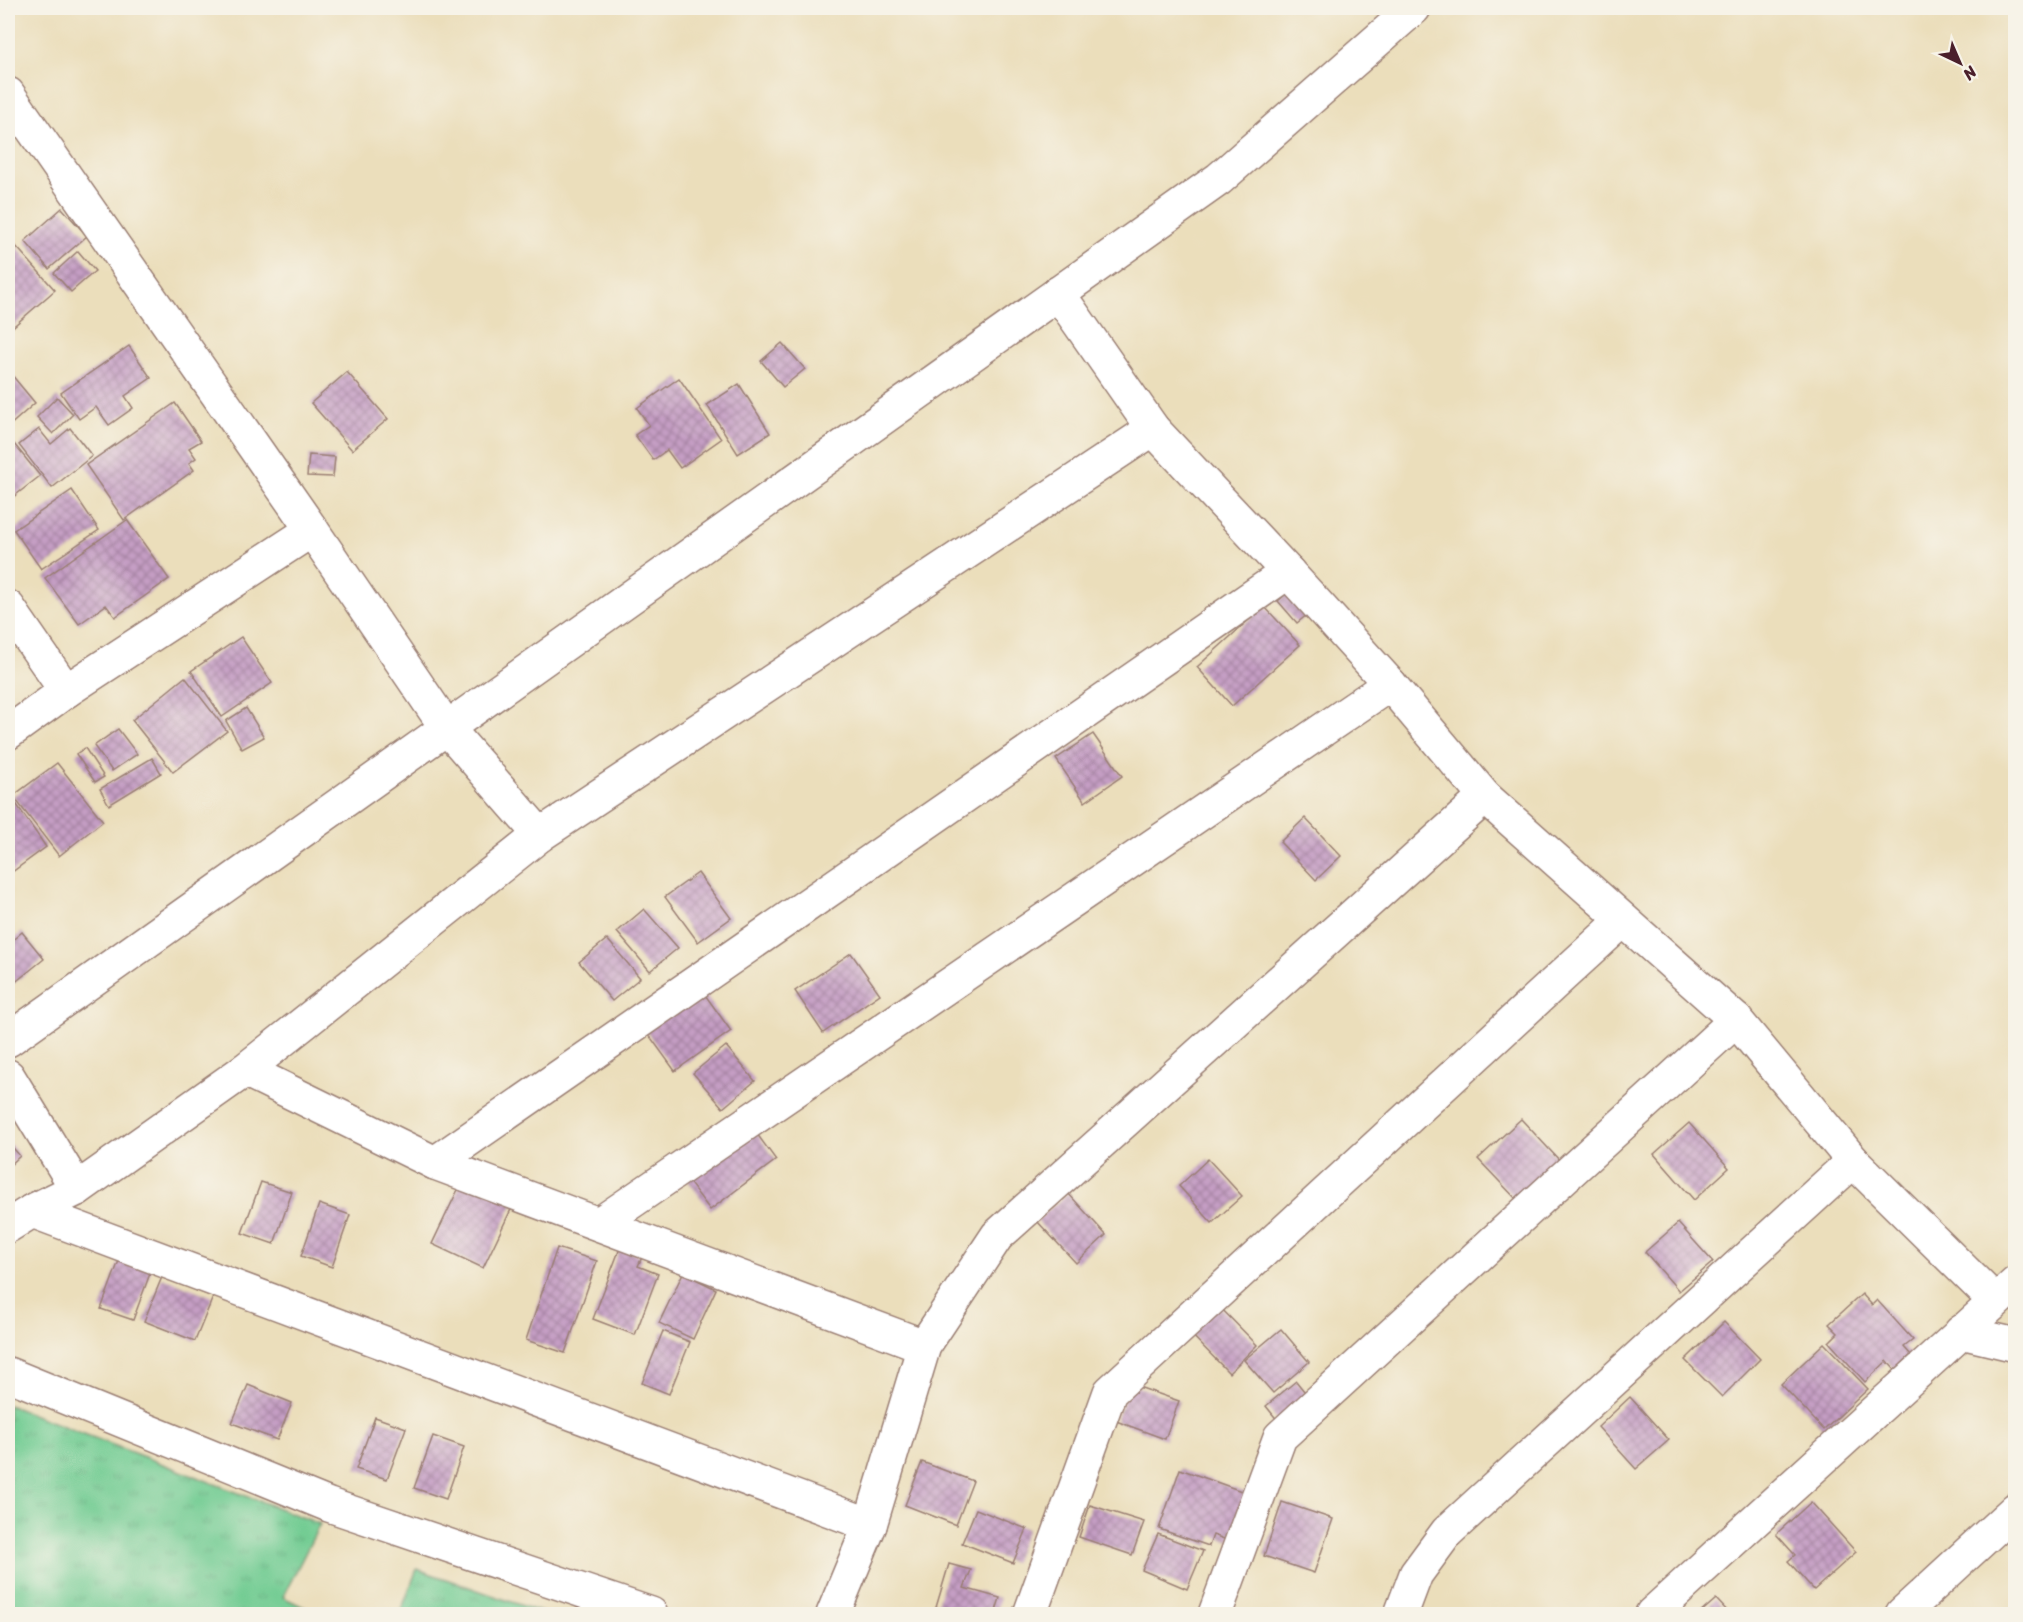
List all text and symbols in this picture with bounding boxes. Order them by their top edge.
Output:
north arrow [1930,33,1990,93]
text: N [1955,58,1985,88]

